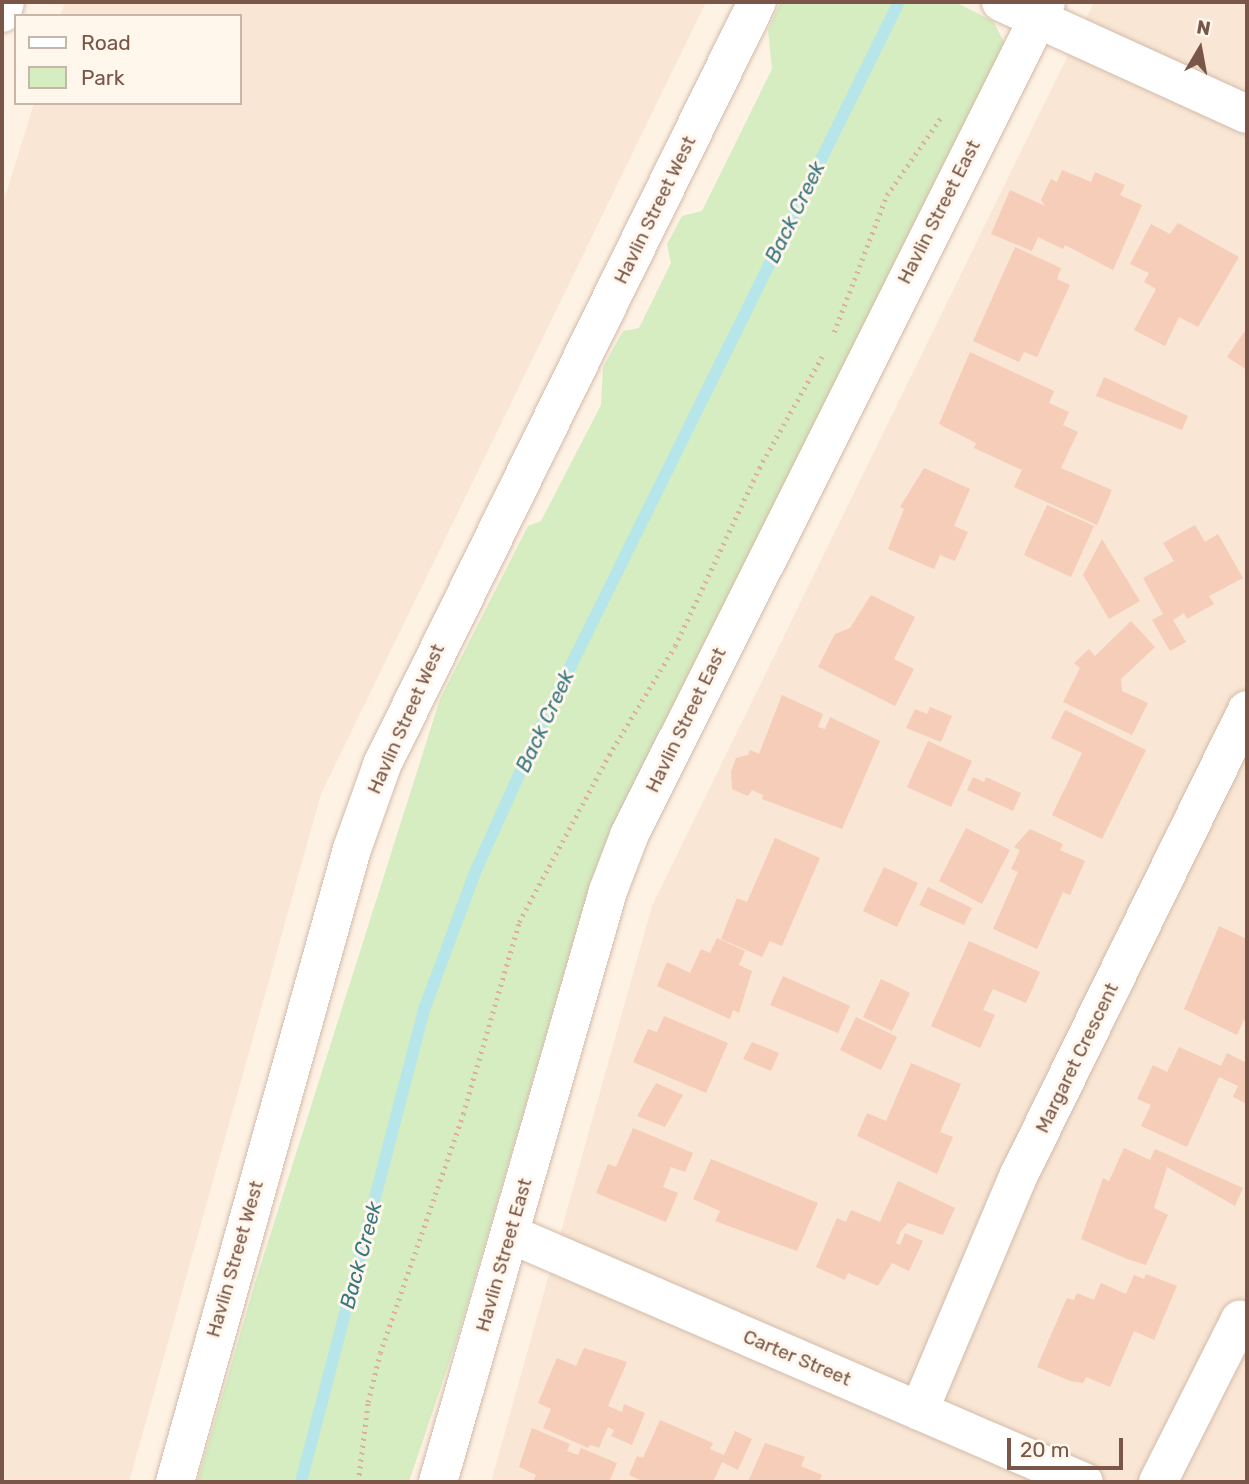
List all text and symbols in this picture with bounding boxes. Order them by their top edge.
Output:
legend [14,14,242,105]
north arrow [1165,14,1235,84]
text: N [1195,15,1212,40]
text: Road [81,30,131,55]
text: Park [81,65,125,90]
street label: Havlin Street West [609,132,701,288]
street label: Havlin Street East [893,136,985,288]
water label: Back Creek [760,157,830,267]
street label: Havlin Street West [363,640,449,798]
street label: Havlin Street East [641,644,731,796]
water label: Back Creek [510,666,580,776]
street label: Margaret Crescent [1031,979,1123,1137]
street label: Havlin Street East [471,1176,537,1334]
street label: Havlin Street West [202,1178,268,1340]
water label: Back Creek [335,1199,387,1311]
street label: Carter Street [740,1325,854,1391]
scale bar [1011,1424,1126,1468]
text: 20 m [1020,1437,1069,1462]

